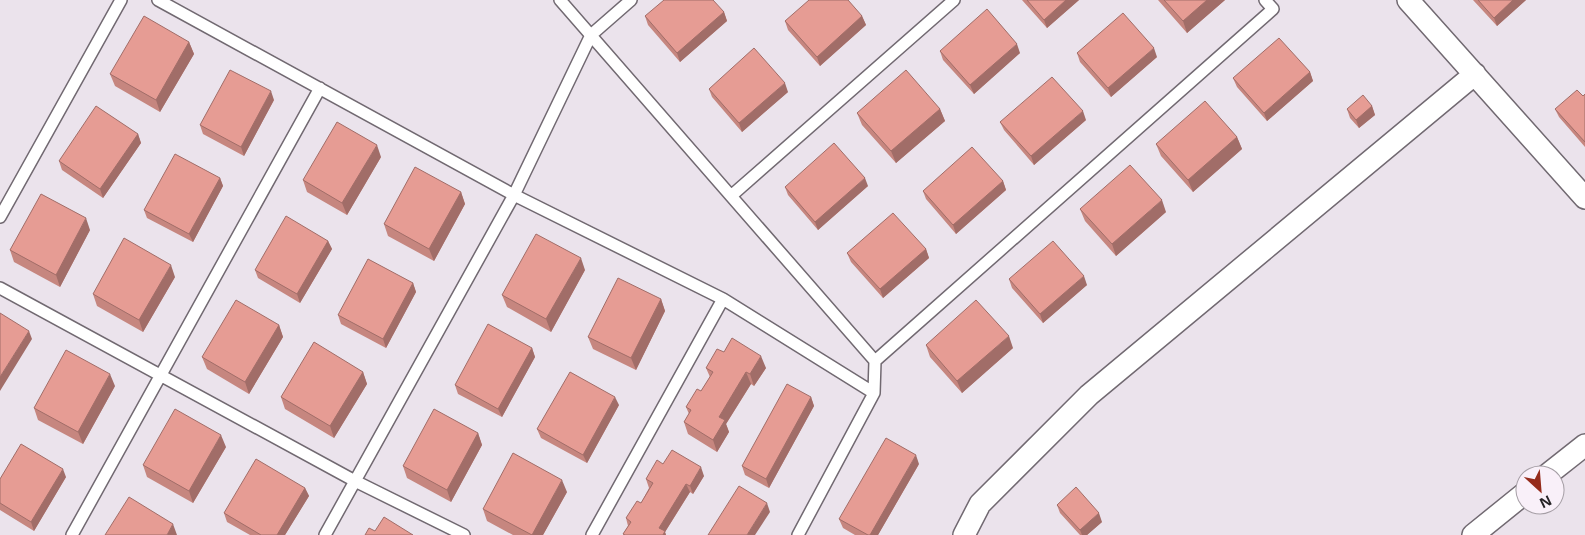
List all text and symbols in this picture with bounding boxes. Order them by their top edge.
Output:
north arrow [1515,465,1565,515]
text: N [1537,491,1555,513]

